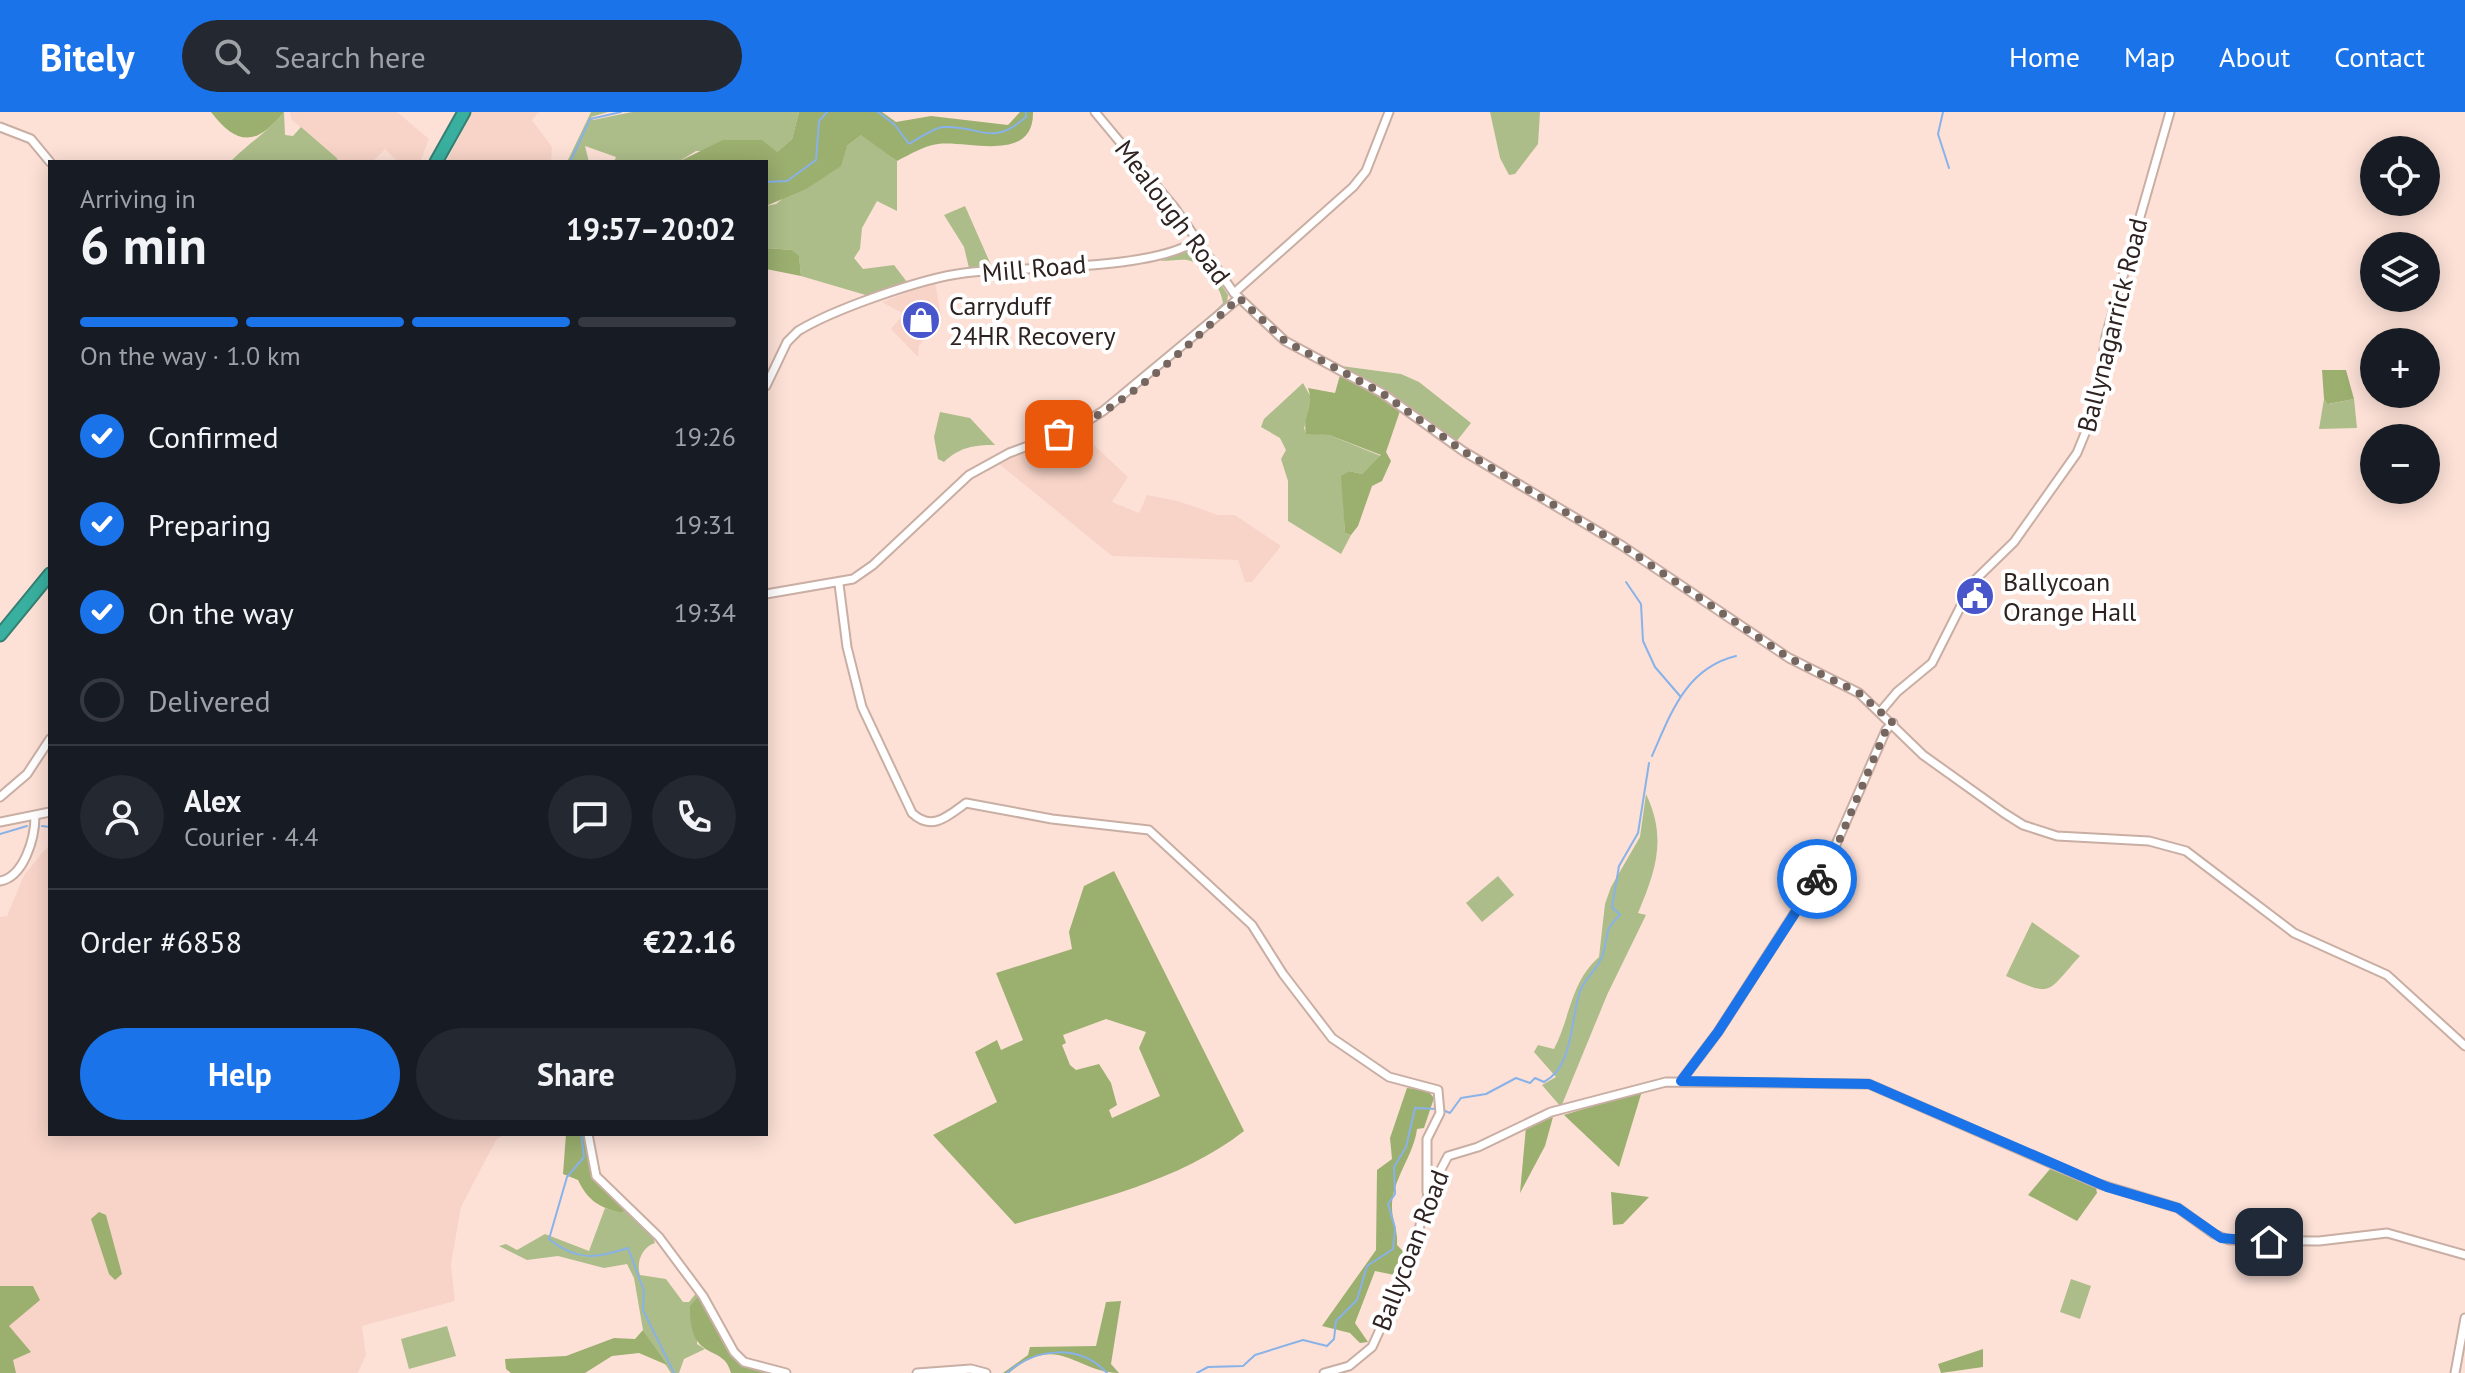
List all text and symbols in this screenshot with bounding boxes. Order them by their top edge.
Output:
search box [182,20,742,92]
text: Bitely [40,32,134,81]
icon: search [210,34,254,78]
text: Search here [274,37,426,76]
text: Home [2009,38,2080,75]
text: Map [2124,38,2175,75]
text: About [2219,38,2290,75]
text: Contact [2334,38,2425,75]
street label: Mealough Road [1108,133,1238,291]
map controls [2360,136,2440,504]
button: locate [2360,136,2440,216]
text: Arriving in [80,182,196,215]
text: 19:57–20:02 [566,209,736,248]
text: 6 min [80,211,207,278]
street label: Ballynagarrick Road [2069,215,2155,435]
button: layers [2360,232,2440,312]
street label: Mill Road [980,247,1088,289]
place label: Carryduff 24HR Recovery [949,289,1116,352]
shop icon: Carryduff 24HR Recovery [900,299,942,341]
button: + [2360,328,2440,408]
text: On the way · 1.0 km [80,339,301,372]
pin [1025,400,1093,468]
icon: bag [1037,412,1081,456]
icon: check [80,414,124,458]
text: Confirmed [148,417,279,456]
text: 19:26 [674,420,736,453]
button: − [2360,424,2440,504]
icon: check [80,502,124,546]
text: Preparing [148,505,271,544]
text: 19:31 [674,508,736,541]
place label: Ballycoan Orange Hall [2003,565,2137,628]
public building icon: Ballycoan Orange Hall [1954,575,1996,617]
icon: check [80,590,124,634]
text: On the way [148,593,294,632]
text: 19:34 [674,596,736,629]
text: Delivered [148,681,271,720]
button: person [80,775,164,859]
button: chat [548,775,632,859]
button: phone [652,775,736,859]
text: Alex [184,781,241,820]
text: Courier · 4.4 [184,820,318,853]
courier [1777,839,1857,919]
icon: bike [1795,857,1839,901]
text: Order #6858 [80,922,242,961]
text: €22.16 [644,922,736,961]
button: Help [80,1028,400,1120]
button: Share [416,1028,736,1120]
street label: Ballycoan Road [1364,1165,1456,1335]
pin [2235,1208,2303,1276]
icon: home [2247,1220,2291,1264]

